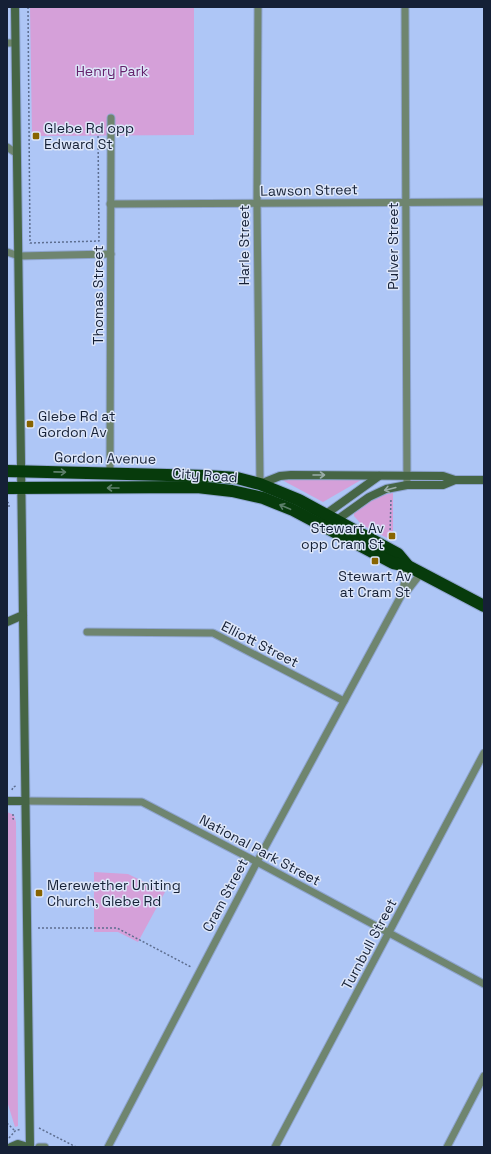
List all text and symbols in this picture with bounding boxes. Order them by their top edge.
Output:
park label: Henry Park [76,62,149,80]
place label: Glebe Rd opp Edward St [44,119,134,153]
marker: Glebe Rd opp Edward St [31,131,41,141]
street label: Lawson Street [260,180,358,200]
street label: Pulver Street [384,202,402,290]
street label: Harle Street [235,205,253,285]
street label: Thomas Street [89,245,107,345]
place label: Glebe Rd at Gordon Av [38,407,115,441]
marker: Glebe Rd at Gordon Av [25,419,35,429]
street label: Gordon Avenue [54,448,156,468]
street label: City Road [172,464,238,486]
one-way arrow [53,468,66,476]
one-way arrow [312,471,325,479]
one-way arrow [107,484,120,492]
one-way arrow [383,485,396,493]
one-way arrow [280,503,292,510]
place label: Stewart Av opp Cram St [301,519,384,553]
marker: Stewart Av opp Cram St [387,531,397,541]
marker: Stewart Av at Cram St [370,556,380,566]
place label: Stewart Av at Cram St [338,567,412,601]
street label: Elliott Street [218,617,302,671]
street label: National Park Street [196,810,324,890]
street label: Cram Street [198,855,252,935]
place label: Merewether Uniting Church, Glebe Rd [47,876,181,910]
marker: Merewether Uniting Church, Glebe Rd [34,888,44,898]
street label: Turnbull Street [337,895,401,993]

